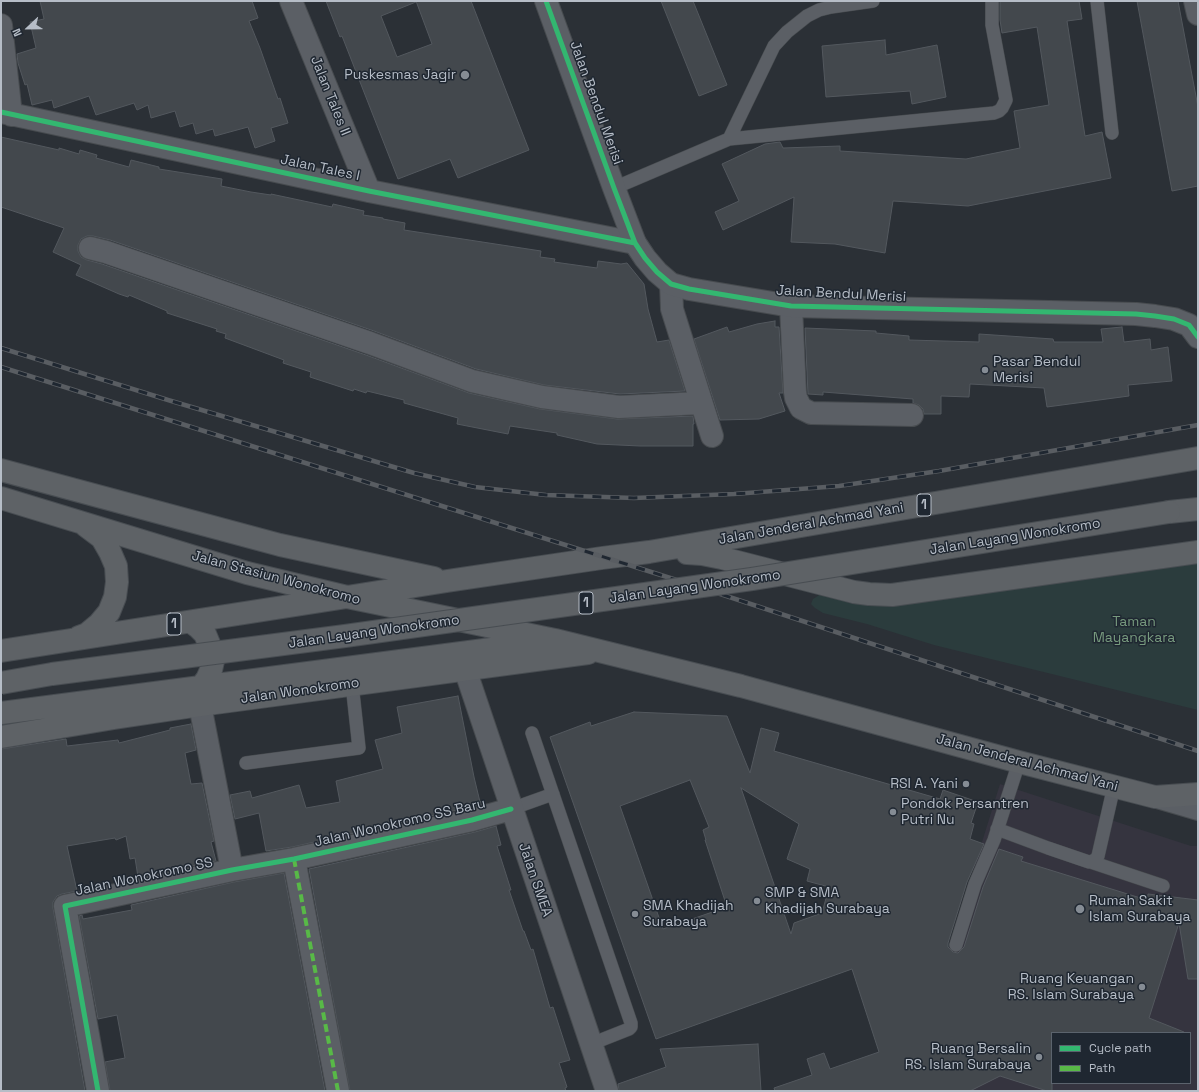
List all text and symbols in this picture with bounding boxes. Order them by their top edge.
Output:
north arrow [8,8,48,48]
text: N [9,26,25,39]
street label: Jalan Bendul Merisi [566,39,626,167]
street label: Jalan Tales II [306,54,354,138]
place label: Puskesmas Jagir [344,67,456,83]
marker: Puskesmas Jagir [459,69,471,81]
street label: Jalan Tales I [279,151,361,185]
street label: Jalan Bendul Merisi [775,282,907,306]
place label: Pasar Bendul Merisi [993,354,1081,386]
marker: Pasar Bendul Merisi [980,365,990,375]
road number: 1 [917,494,931,516]
street label: Jalan Jenderal Achmad Yani [717,499,905,549]
street label: Jalan Layang Wonokromo [928,515,1102,559]
street label: Jalan Stasiun Wonokromo [190,547,362,609]
street label: Jalan Layang Wonokromo [608,567,782,607]
road number: 1 [579,592,593,614]
street label: Jalan Layang Wonokromo [287,612,461,652]
road number: 1 [167,613,181,635]
park label: Taman Mayangkara [1093,614,1175,646]
street label: Jalan Wonokromo [240,674,360,708]
street label: Jalan Jenderal Achmad Yani [934,731,1120,795]
place label: RSI A. Yani [890,776,958,792]
marker: RSI A. Yani [961,779,971,789]
street label: Jalan Wonokromo SS Baru [313,795,487,851]
place label: Pondok Persantren Putri Nu [901,796,1029,828]
marker: Pondok Persantren Putri Nu [888,807,898,817]
street label: Jalan SMEA [515,841,555,919]
street label: Jalan Wonokromo SS [74,854,214,900]
place label: SMP & SMA Khadijah Surabaya [765,885,890,918]
place label: Rumah Sakit Islam Surabaya [1089,893,1191,926]
marker: SMP & SMA Khadijah Surabaya [752,896,762,906]
place label: SMA Khadijah Surabaya [643,898,734,930]
marker: Rumah Sakit Islam Surabaya [1074,903,1086,915]
marker: SMA Khadijah Surabaya [630,909,640,919]
place label: Ruang Keuangan RS. Islam Surabaya [1008,971,1134,1004]
marker: Ruang Keuangan RS. Islam Surabaya [1137,982,1147,992]
legend [1051,1032,1191,1084]
text: Cycle path [1089,1040,1151,1056]
place label: Ruang Bersalin RS. Islam Surabaya [905,1041,1031,1074]
marker: Ruang Bersalin RS. Islam Surabaya [1034,1052,1044,1062]
text: Path [1089,1060,1115,1076]

